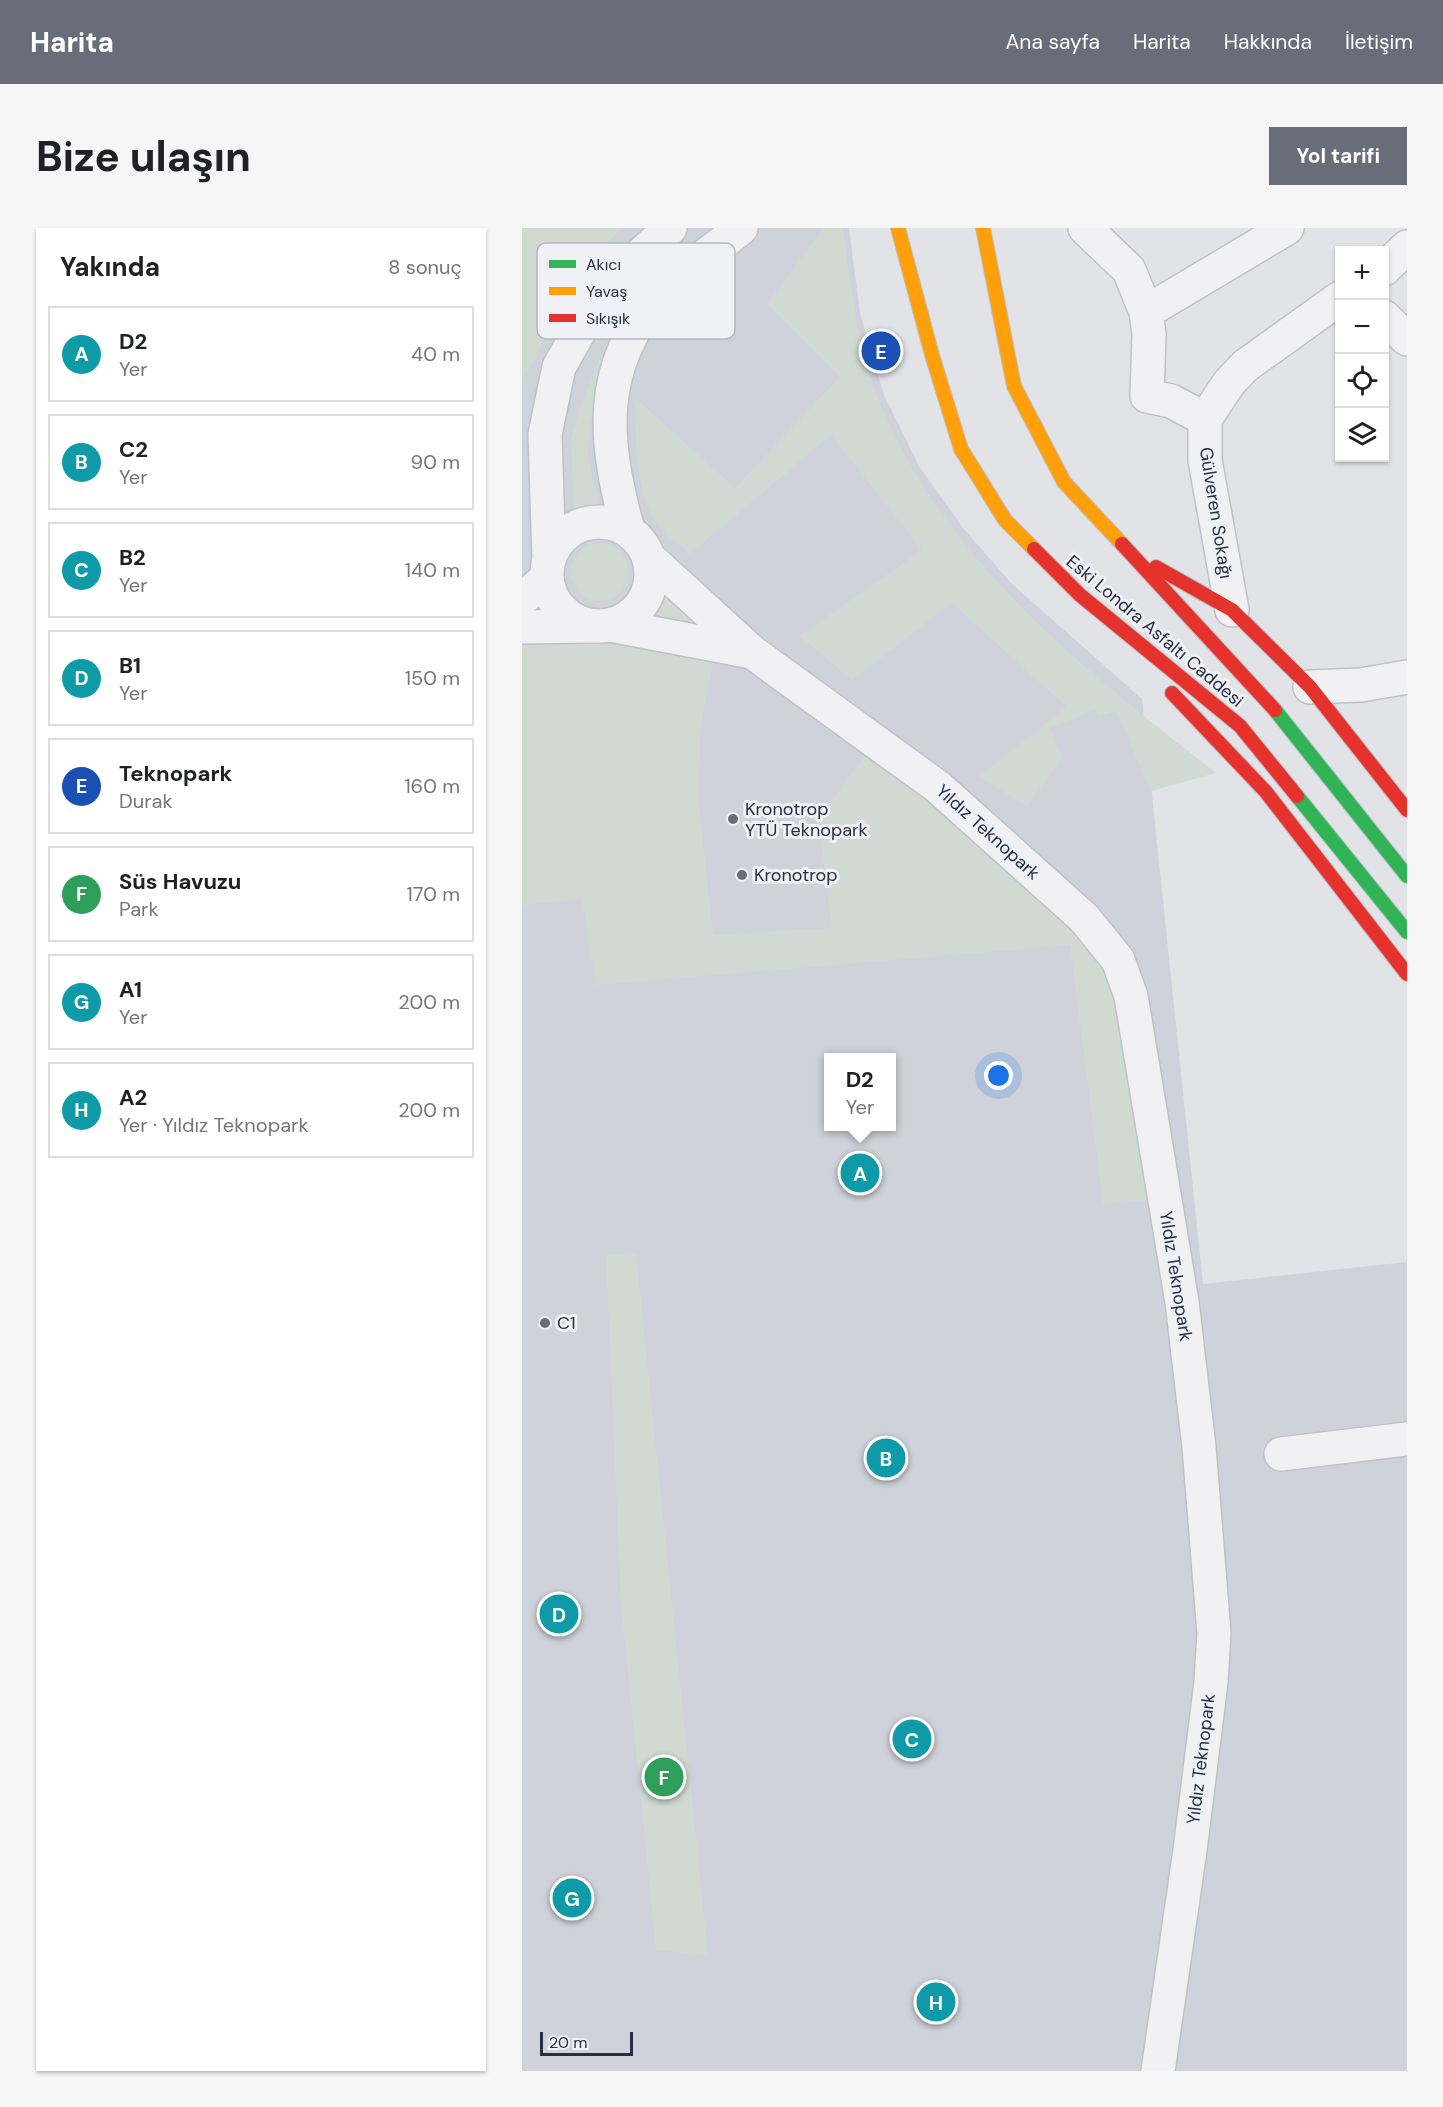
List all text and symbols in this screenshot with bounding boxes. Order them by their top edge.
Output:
text: Harita [30,24,114,61]
text: Ana sayfa [1005,28,1100,56]
text: Harita [1133,28,1191,56]
text: Hakkında [1224,28,1312,56]
text: İletişim [1345,28,1413,56]
button: Yol tarifi [1269,127,1407,185]
text: Bize ulaşın [36,129,251,184]
legend [537,243,735,339]
map controls [1335,246,1389,462]
button: + [1335,246,1389,300]
text: Yakında [60,250,160,284]
text: 8 sonuç [388,254,462,280]
text: Akıcı [586,254,621,275]
text: Yavaş [586,281,627,302]
button: − [1335,300,1389,354]
text: Sıkışık [586,308,630,329]
text: D2 [119,327,147,356]
pin: E [862,328,900,374]
text: A [74,341,89,367]
text: 40 m [411,341,460,367]
button: locate [1335,354,1389,408]
text: Yer [119,356,148,382]
button: layers [1335,408,1389,462]
text: C2 [119,435,148,464]
street label: Gülveren Sokağı [1194,446,1238,580]
text: B [75,449,88,475]
text: 90 m [411,449,460,475]
text: Yer [119,464,148,490]
text: B2 [119,543,146,572]
street label: Eski Londra Asfaltı Caddesi [1061,550,1249,712]
text: C [74,557,89,583]
text: 140 m [405,557,460,583]
text: Yer [119,572,148,598]
text: B1 [119,651,141,680]
text: D [74,665,89,691]
text: 150 m [405,665,460,691]
text: Yer [119,680,148,706]
text: Teknopark [119,759,232,788]
text: E [76,773,87,799]
text: 160 m [404,773,460,799]
street label: Yıldız Teknopark [931,779,1045,885]
text: Durak [119,788,173,814]
place label: Kronotrop YTÜ Teknopark [745,797,868,842]
marker: Kronotrop YTÜ Teknopark [726,812,740,826]
place label: Kronotrop [754,863,837,887]
text: Süs Havuzu [119,867,241,896]
marker: Kronotrop [735,868,749,882]
text: F [76,881,87,907]
text: 170 m [407,881,460,907]
text: Park [119,896,159,922]
text: A1 [119,975,142,1004]
text: G [74,989,89,1015]
text: 200 m [398,989,460,1015]
text: Yer [119,1004,148,1030]
popup [824,1053,896,1131]
your location [984,1061,1013,1090]
text: D2 [846,1065,874,1094]
text: A2 [119,1083,147,1112]
text: Yer [846,1094,874,1120]
text: H [74,1097,89,1123]
text: 200 m [398,1097,460,1123]
text: Yer · Yıldız Teknopark [119,1112,309,1138]
pin: A [840,1150,880,1196]
street label: Yıldız Teknopark [1154,1209,1198,1343]
place label: C1 [557,1311,576,1335]
marker: C1 [538,1316,552,1330]
pin: B [866,1436,906,1480]
pin: D [540,1592,579,1636]
street label: Yıldız Teknopark [1181,1692,1221,1826]
pin: C [892,1716,932,1762]
pin: F [644,1754,684,1800]
pin: G [553,1876,592,1920]
pin: H [916,1980,956,2024]
scale bar [540,2029,633,2056]
text: 20 m [549,2032,588,2053]

